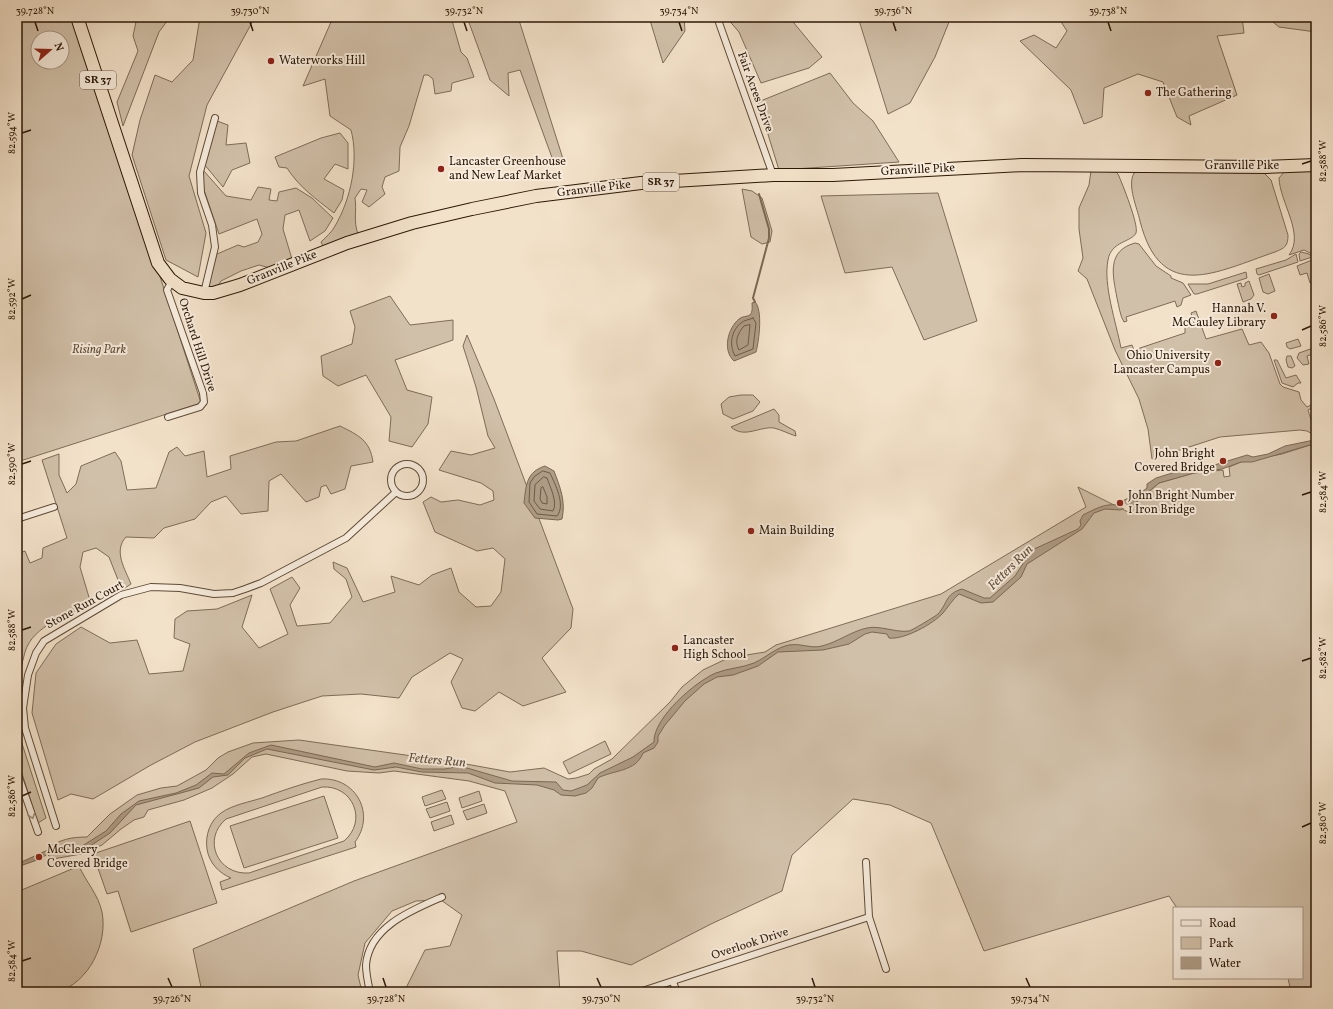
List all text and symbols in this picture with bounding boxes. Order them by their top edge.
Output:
text: 39.728°N [16,4,55,18]
text: 39.730°N [231,4,270,18]
text: 39.732°N [445,4,484,18]
text: 39.734°N [660,4,699,18]
text: 39.736°N [874,4,913,18]
text: 39.738°N [1089,4,1128,18]
north arrow [30,30,70,70]
text: N [50,41,66,53]
street label: Fair Acres Drive [733,50,777,135]
place label: Waterworks Hill [279,53,366,69]
marker: Waterworks Hill [266,56,276,66]
road number: SR 37 [80,71,116,89]
place label: The Gathering [1156,85,1232,101]
marker: The Gathering [1143,88,1153,98]
text: 82.594°W [5,112,19,154]
text: 82.588°W [1316,140,1330,182]
place label: Lancaster Greenhouse and New Leaf Market [449,154,566,184]
street label: Granville Pike [1205,158,1279,174]
street label: Granville Pike [880,160,956,180]
marker: Lancaster Greenhouse and New Leaf Market [436,164,446,174]
road number: SR 37 [643,173,679,191]
street label: Granville Pike [556,176,632,201]
street label: Granville Pike [245,247,320,289]
text: 82.592°W [5,278,19,320]
street label: Orchard Hill Drive [174,296,220,394]
place label: Hannah V. McCauley Library [1172,301,1266,331]
text: 82.586°W [1316,305,1330,347]
marker: Hannah V. McCauley Library [1269,311,1279,321]
park label: Rising Park [72,342,126,358]
place label: Ohio University Lancaster Campus [1113,348,1210,378]
marker: Ohio University Lancaster Campus [1213,358,1223,368]
text: 82.590°W [5,443,19,485]
place label: John Bright Covered Bridge [1134,446,1215,476]
marker: John Bright Covered Bridge [1218,456,1228,466]
text: 82.584°W [1316,471,1330,513]
place label: John Bright Number 1 Iron Bridge [1128,488,1235,518]
marker: John Bright Number 1 Iron Bridge [1115,498,1125,508]
place label: Main Building [759,523,834,539]
marker: Main Building [746,526,756,536]
water label: Fetters Run [984,541,1038,595]
street label: Stone Run Court [43,577,127,633]
text: 82.588°W [5,609,19,651]
place label: Lancaster High School [683,633,747,663]
text: 82.582°W [1316,637,1330,679]
marker: Lancaster High School [670,643,680,653]
water label: Fetters Run [408,750,467,772]
text: 82.586°W [5,775,19,817]
text: 82.580°W [1316,802,1330,844]
one-way arrow [27,812,35,819]
place label: McCleery Covered Bridge [47,842,128,872]
marker: McCleery Covered Bridge [34,852,44,862]
legend [1173,907,1303,979]
text: Road [1209,916,1236,932]
street label: Overlook Drive [709,924,791,964]
text: Park [1209,936,1234,952]
text: 82.584°W [5,940,19,982]
text: Water [1209,956,1241,972]
text: 39.726°N [153,992,192,1006]
text: 39.728°N [367,992,406,1006]
text: 39.730°N [582,992,621,1006]
text: 39.732°N [796,992,835,1006]
text: 39.734°N [1011,992,1050,1006]

